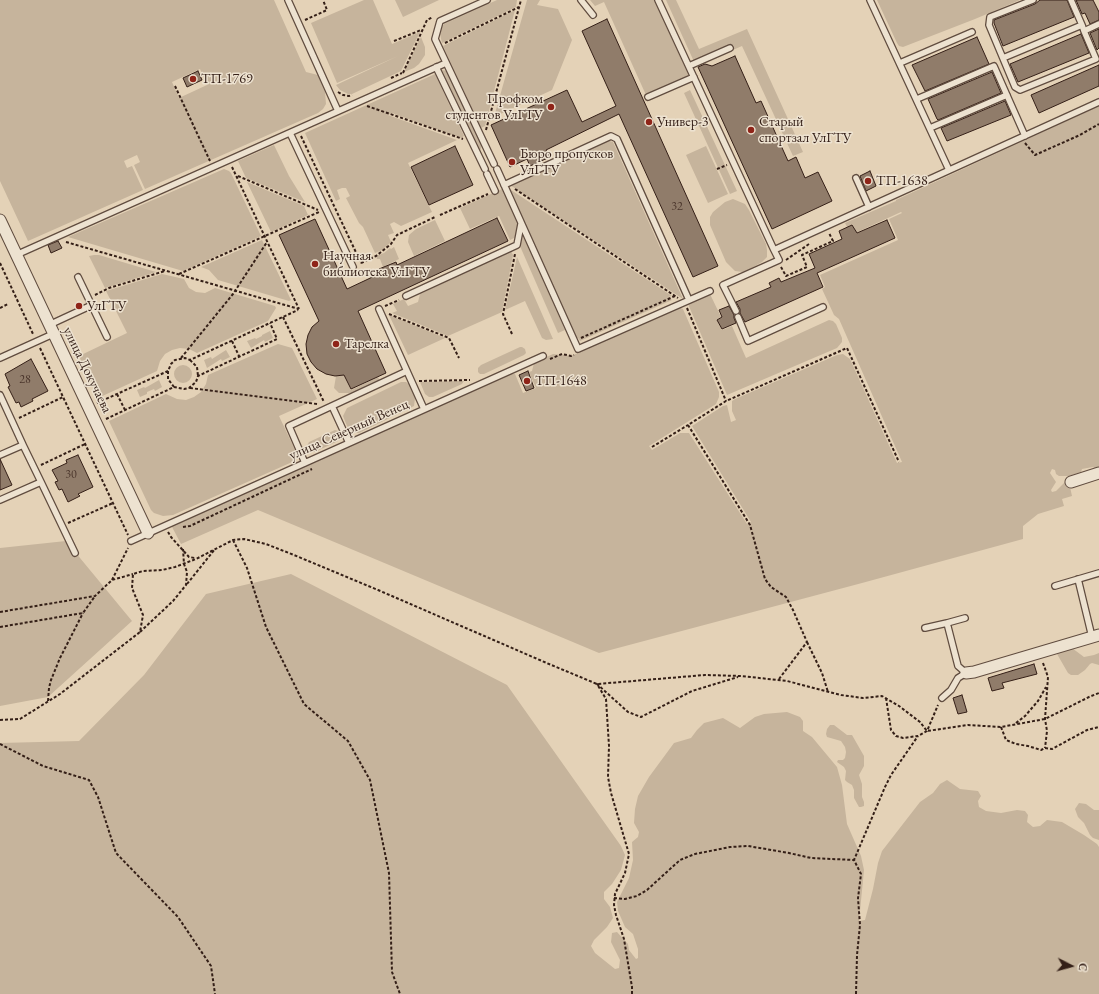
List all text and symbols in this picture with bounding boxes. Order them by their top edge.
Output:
place label: ТП-1769 [201,71,253,87]
marker: ТП-1769 [188,74,198,84]
place label: Профком студентов УлГТУ [445,91,543,124]
marker: Профком студентов УлГТУ [546,102,556,112]
place label: Универ-3 [657,114,709,130]
place label: Старый спортзал УлГТУ [759,114,852,146]
marker: Универ-3 [644,117,654,127]
marker: Старый спортзал УлГТУ [746,125,756,135]
place label: Бюро пропусков УлГТУ [520,146,613,178]
marker: Бюро пропусков УлГТУ [507,157,517,167]
place label: ТП-1638 [876,173,928,189]
marker: ТП-1638 [863,176,873,186]
house number: 32 [671,200,683,214]
place label: Научная библиотека УлГТУ [323,248,430,280]
marker: Научная библиотека УлГТУ [310,259,320,269]
place label: УлГТУ [87,298,127,314]
marker: УлГТУ [74,301,84,311]
street label: улица Докучаева [59,324,115,416]
place label: Тарелка [344,336,389,352]
marker: Тарелка [331,339,341,349]
house number: 28 [19,373,31,387]
place label: ТП-1648 [535,373,587,389]
marker: ТП-1648 [522,376,532,386]
street label: улица Северный Венец [287,396,411,464]
house number: 30 [65,468,77,482]
north arrow [1051,946,1091,986]
text: С [1076,963,1090,972]

